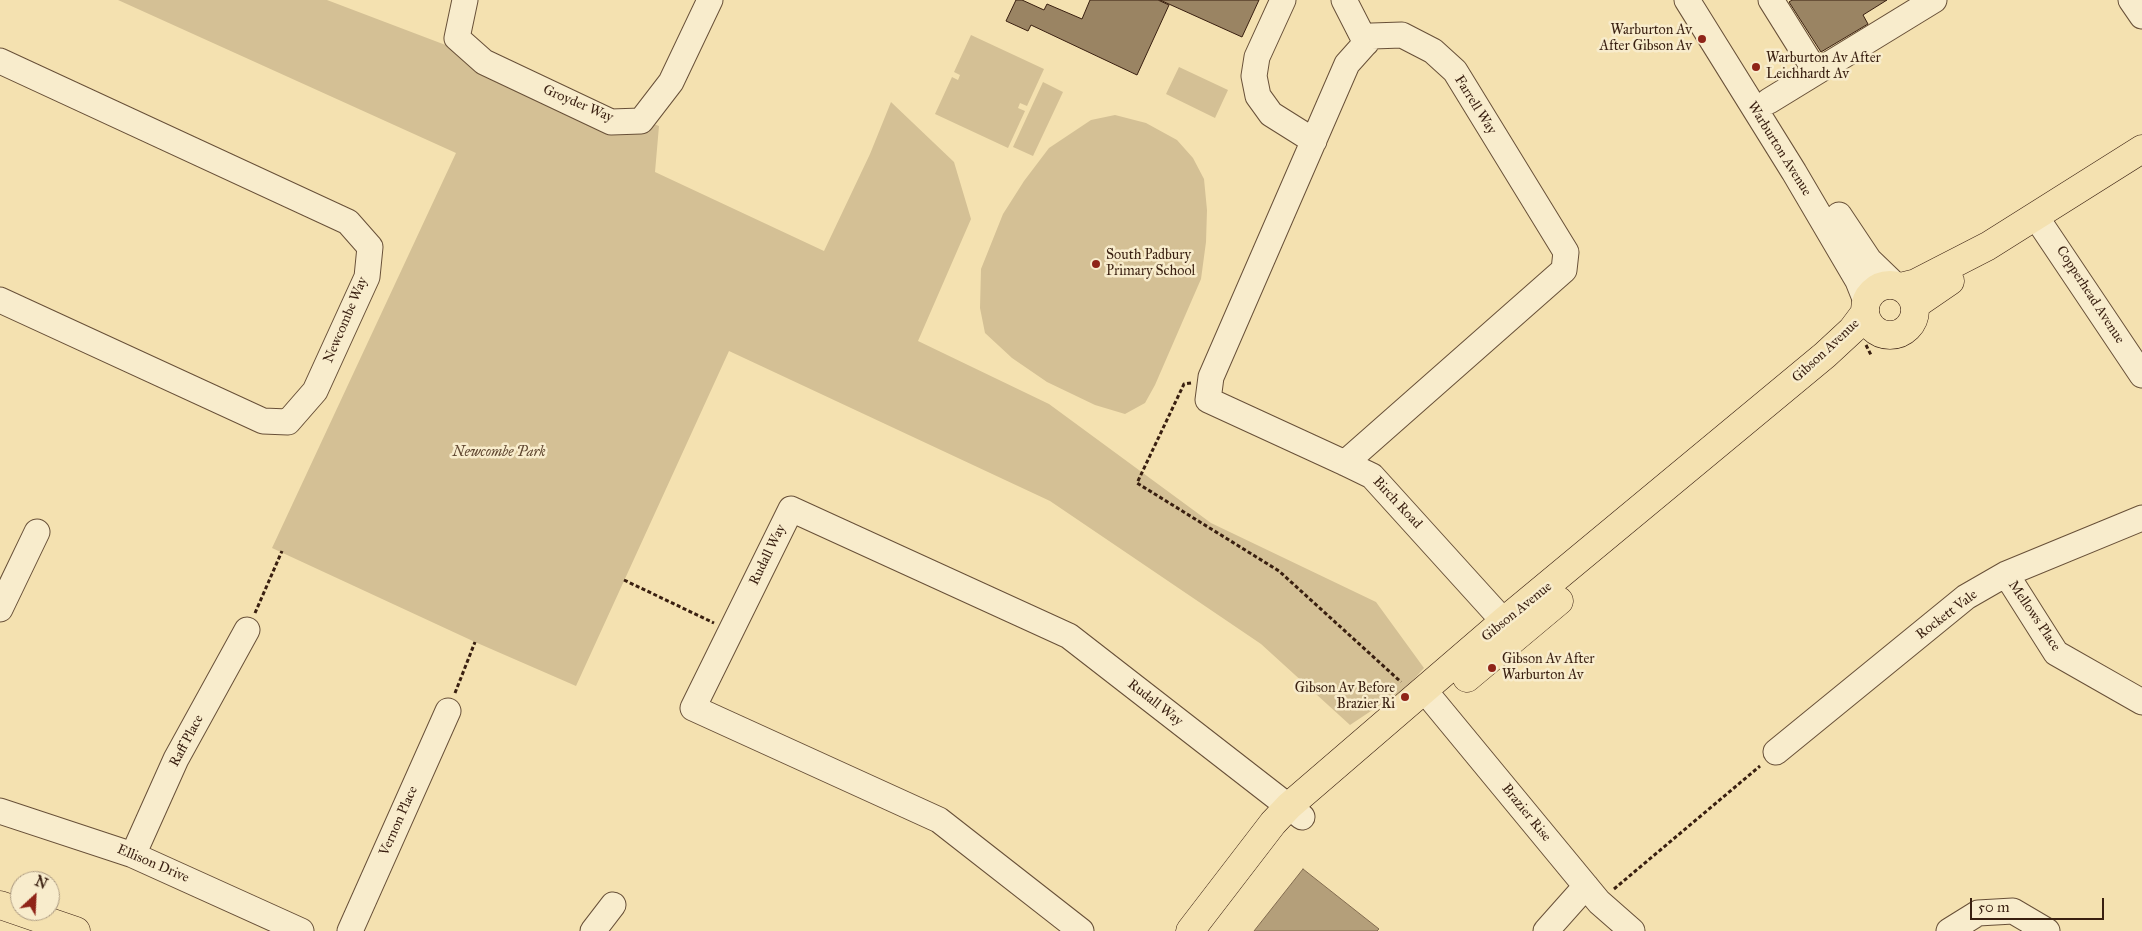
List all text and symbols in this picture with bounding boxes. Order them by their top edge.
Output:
place label: Warburton Av After Gibson Av [1599,23,1692,56]
marker: Warburton Av After Gibson Av [1696,33,1708,45]
place label: Warburton Av After Leichhardt Av [1766,51,1881,84]
marker: Warburton Av After Leichhardt Av [1750,61,1762,73]
street label: Farrell Way [1450,72,1500,138]
street label: Groyder Way [540,82,616,126]
street label: Warburton Avenue [1743,99,1815,199]
street label: Copperhead Avenue [2052,243,2128,347]
place label: South Padbury Primary School [1106,248,1195,280]
marker: South Padbury Primary School [1090,258,1102,270]
street label: Newcombe Way [320,274,372,366]
street label: Gibson Avenue [1789,316,1863,386]
park label: Newcombe Park [452,445,546,461]
street label: Birch Road [1369,474,1425,532]
street label: Rudall Way [746,522,790,588]
street label: Mellows Place [2004,578,2064,654]
street label: Gibson Avenue [1478,579,1556,645]
street label: Rockett Vale [1913,587,1981,643]
place label: Gibson Av After Warburton Av [1502,652,1595,684]
marker: Gibson Av After Warburton Av [1486,662,1498,674]
street label: Rudall Way [1124,676,1186,730]
place label: Gibson Av Before Brazier Ri [1295,681,1395,714]
marker: Gibson Av Before Brazier Ri [1399,691,1411,703]
street label: Raff Place [166,712,208,770]
street label: Brazier Rise [1498,781,1554,845]
street label: Vernon Place [376,784,422,858]
street label: Ellison Drive [114,841,192,887]
north arrow [10,871,60,921]
text: N [32,873,50,893]
scale bar [1972,888,2106,920]
text: 50 m [1978,898,2010,916]

